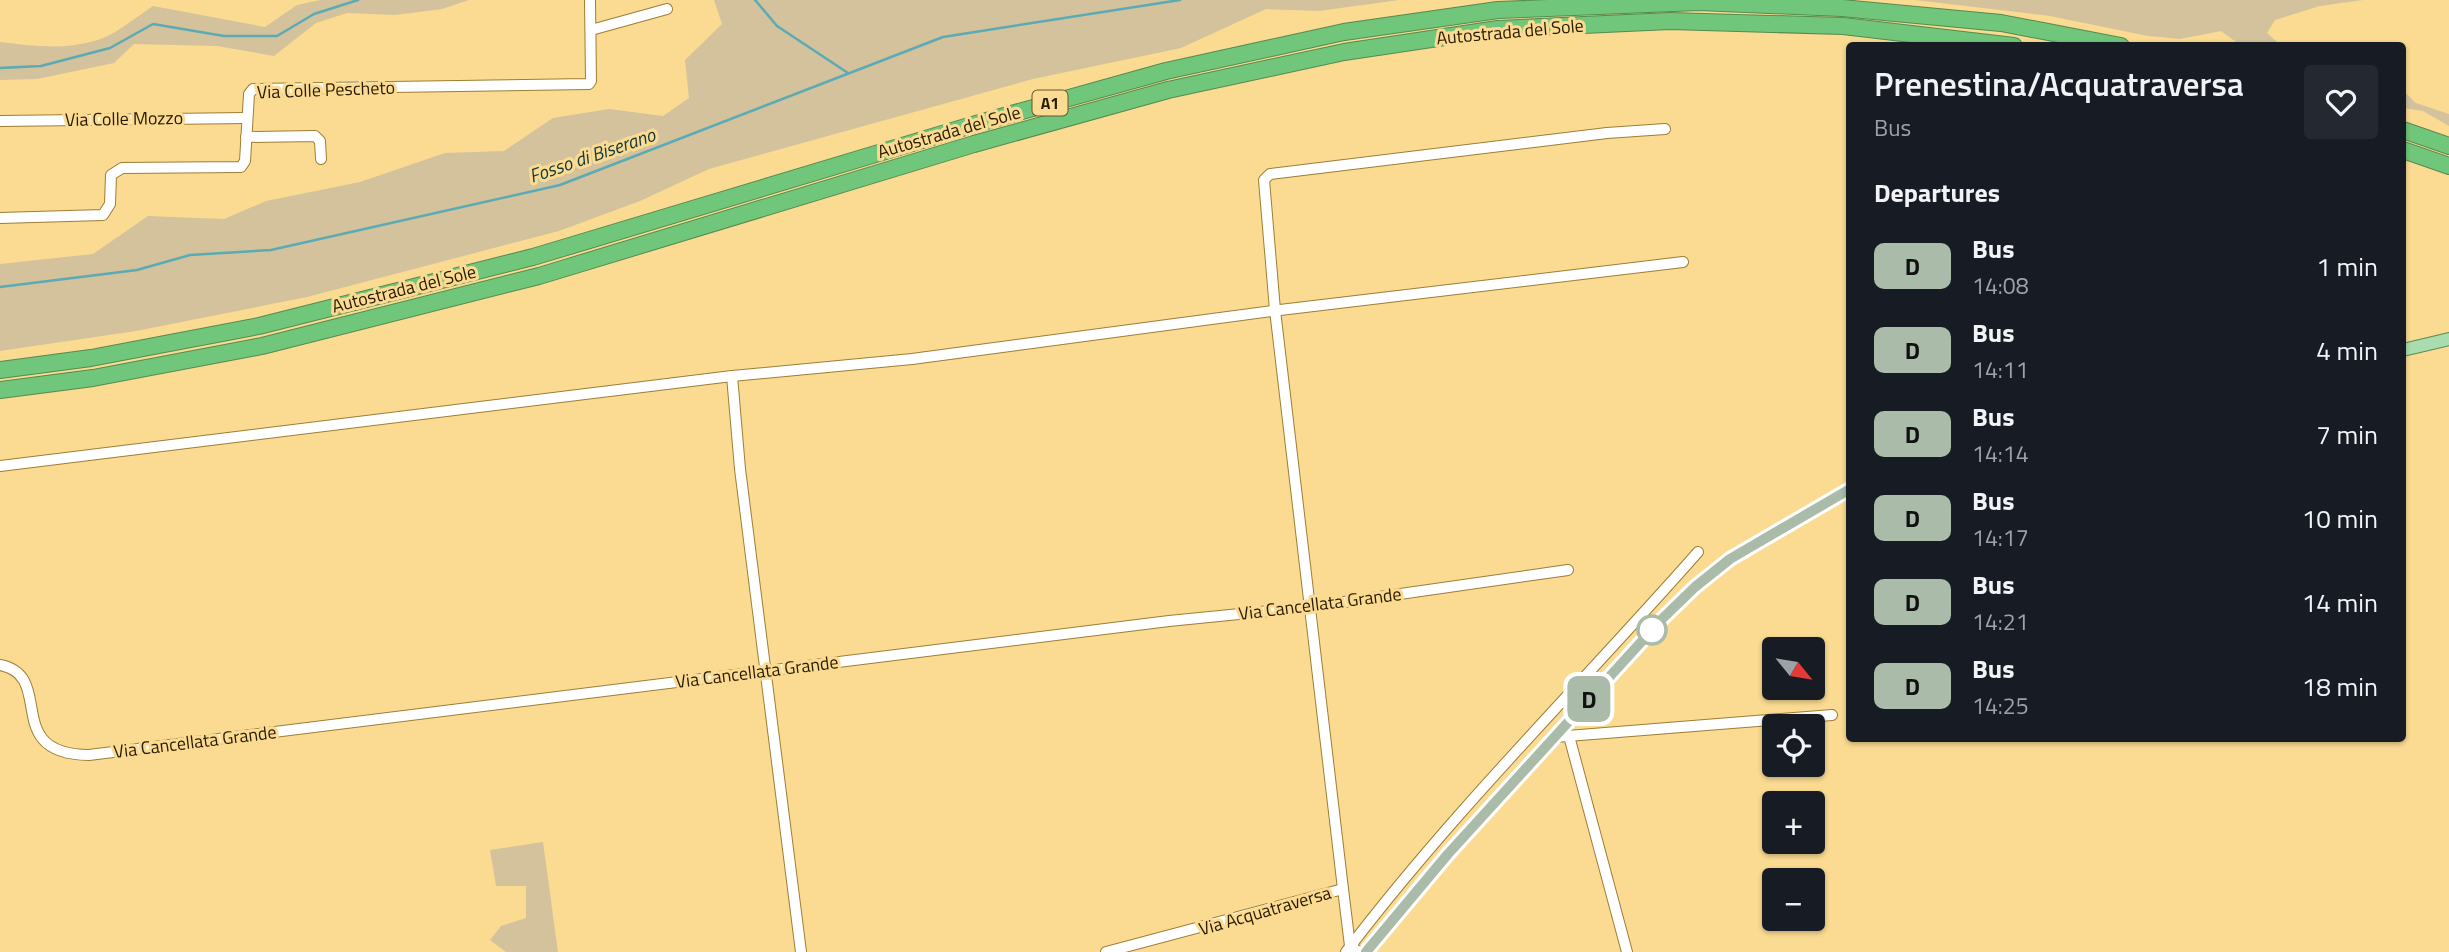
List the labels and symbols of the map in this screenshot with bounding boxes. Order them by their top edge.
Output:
street label: Autostrada del Sole [1435,12,1585,51]
street label: Via Colle Pescheto [256,74,396,105]
road number: A1 [1032,90,1068,116]
street label: Autostrada del Sole [874,98,1024,165]
street label: Via Colle Mozzo [65,104,183,133]
water label: Fosso di Biserano [525,119,659,190]
street label: Autostrada del Sole [329,258,479,319]
street label: Via Cancellata Grande [1237,580,1403,627]
unlabelled marker [1637,615,1667,645]
north arrow [1762,637,1825,700]
street label: Via Cancellata Grande [674,648,840,695]
line badge: D [1566,676,1612,722]
street label: Via Cancellata Grande [112,718,278,765]
street label: Via Acquatraversa [1196,879,1334,942]

